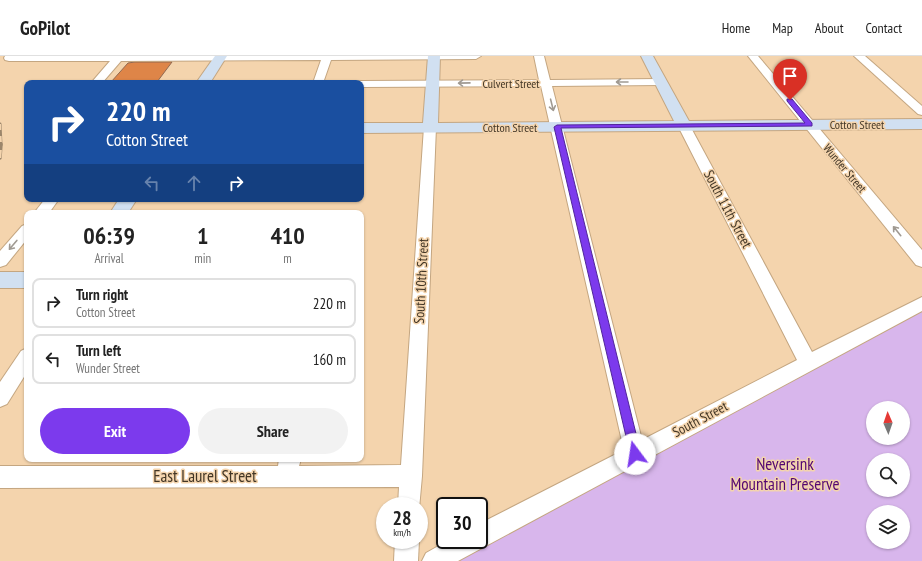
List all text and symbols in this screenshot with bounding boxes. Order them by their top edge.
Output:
text: GoPilot [20,16,70,40]
text: Home [722,19,750,37]
text: Map [772,19,793,37]
text: About [815,19,844,37]
text: Contact [866,19,902,37]
pin [773,59,807,100]
icon: arrive [779,65,801,87]
street label: Culvert Street [482,76,540,91]
one-way arrow [616,78,629,86]
one-way arrow [458,79,471,87]
text: 220 m [106,92,170,129]
icon: right [40,96,92,148]
one-way arrow [548,98,556,111]
street label: Cotton Street [830,117,885,132]
street label: Cotton Street [483,120,538,135]
text: Cotton Street [106,128,188,151]
street label: Wunder Street [820,141,870,196]
street label: South 11th Street [700,167,756,251]
icon: left [141,172,163,194]
icon: ahead [183,172,205,194]
icon: right [225,172,247,194]
text: 06:39 [83,220,135,251]
text: 1 [197,220,208,251]
text: 410 [270,220,305,251]
one-way arrow [893,226,902,237]
street label: South 10th Street [410,238,432,324]
one-way arrow [9,240,18,250]
text: Arrival [94,250,124,267]
text: min [194,250,211,267]
text: m [283,250,292,267]
text: Turn right [76,285,128,304]
icon: right [42,292,64,314]
text: 220 m [313,294,346,313]
text: Cotton Street [76,304,135,321]
text: Turn left [76,341,121,360]
icon: left [42,348,64,370]
text: 160 m [313,350,346,369]
text: Wunder Street [76,360,140,377]
street label: South Street [669,397,731,441]
north arrow [866,401,910,445]
map controls [866,401,910,549]
button: Exit [40,408,190,454]
button: Share [198,408,348,454]
position arrow [614,433,656,475]
park label: Neversink Mountain Preserve [730,453,840,495]
button: search [866,453,910,497]
street label: East Laurel Street [153,465,257,487]
speed limit sign: 30 [436,497,488,549]
text: 28 [392,505,412,531]
button: layers [866,505,910,549]
text: km/h [393,526,411,539]

